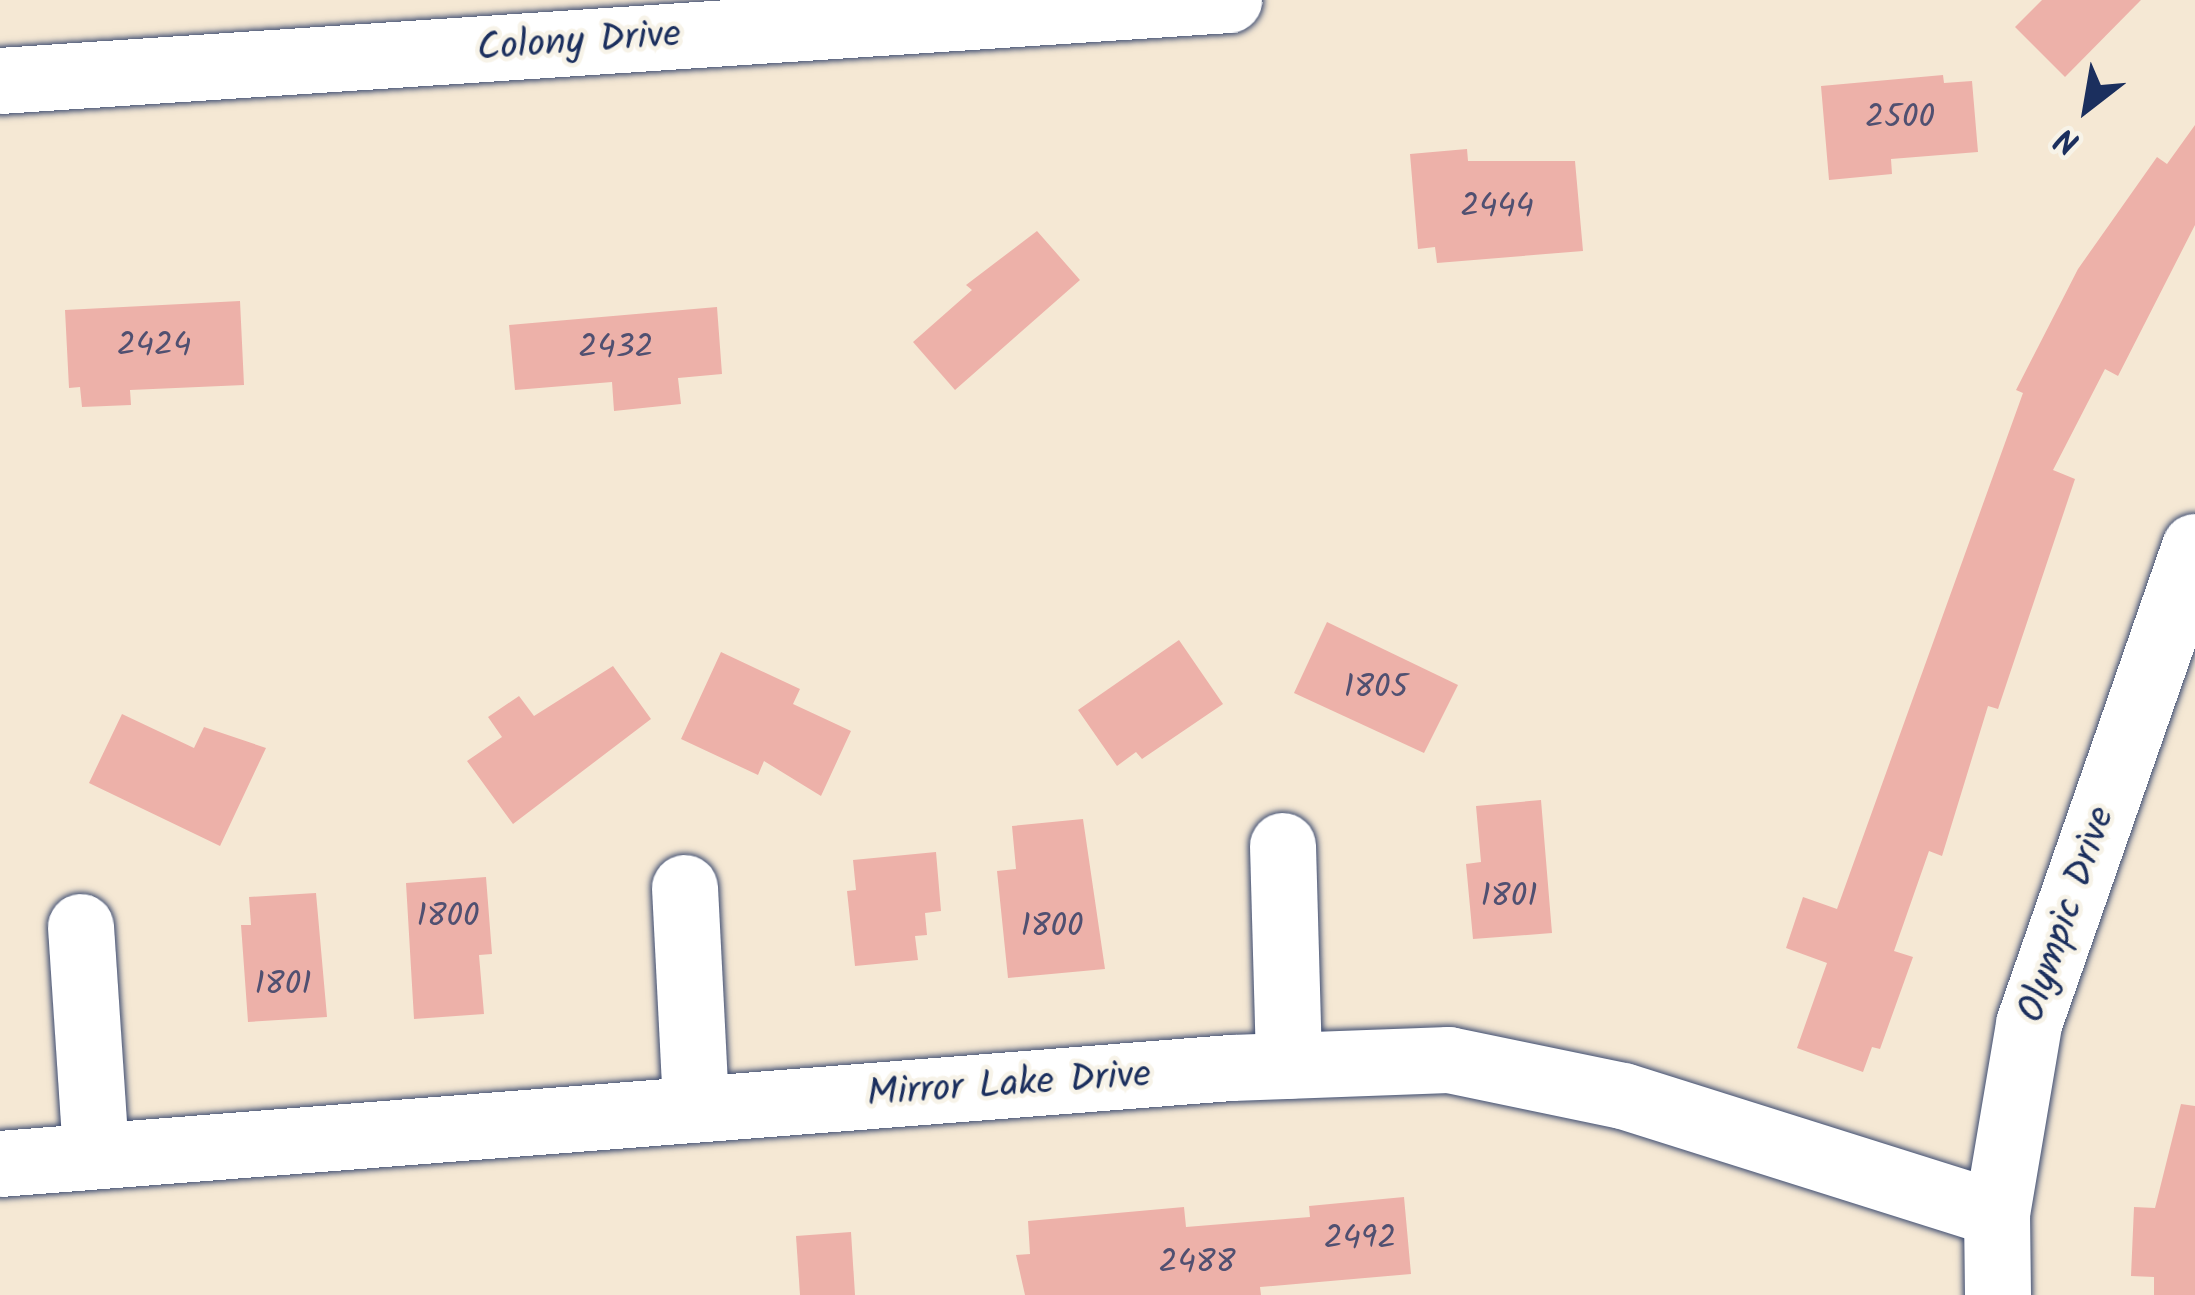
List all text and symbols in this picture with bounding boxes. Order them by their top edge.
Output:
street label: Colony Drive [475,13,683,73]
north arrow [2027,48,2147,168]
house number: 2500 [1865,99,1935,139]
text: N [2046,111,2091,167]
house number: 2444 [1460,188,1534,228]
house number: 2424 [117,327,191,367]
house number: 2432 [578,329,654,369]
house number: 1805 [1344,669,1408,709]
street label: Olympic Drive [2009,801,2127,1029]
house number: 1801 [1480,878,1538,918]
house number: 1800 [416,898,480,938]
house number: 1800 [1020,908,1084,948]
house number: 1801 [254,966,312,1006]
street label: Mirror Lake Drive [865,1053,1153,1119]
house number: 2492 [1324,1220,1396,1260]
house number: 2488 [1158,1244,1236,1284]

